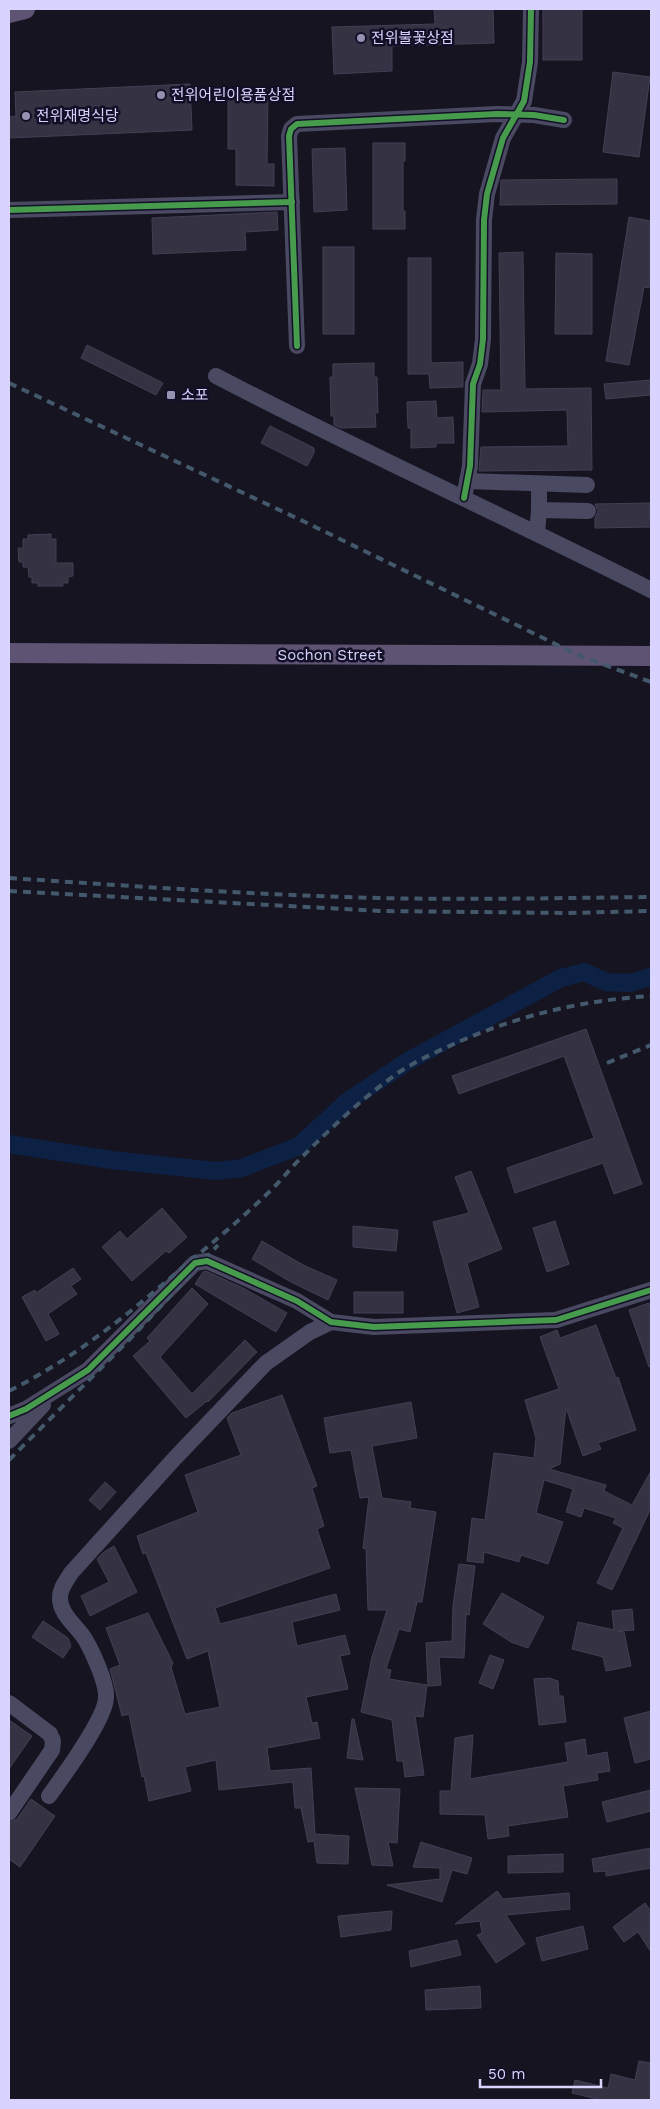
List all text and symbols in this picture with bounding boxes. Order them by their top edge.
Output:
place label: 전위불꽃상점 [371,29,454,47]
marker: 전위불꽃상점 [355,32,367,44]
place label: 전위어린이용품상점 [171,86,295,104]
marker: 전위어린이용품상점 [155,89,167,101]
place label: 전위재명식당 [36,107,119,125]
marker: 전위재명식당 [20,110,32,122]
place label: 소포 [181,386,209,404]
marker: 소포 [165,389,177,401]
street label: Sochon Street [278,646,383,664]
scale bar [480,2056,601,2088]
text: 50 m [488,2065,525,2083]

